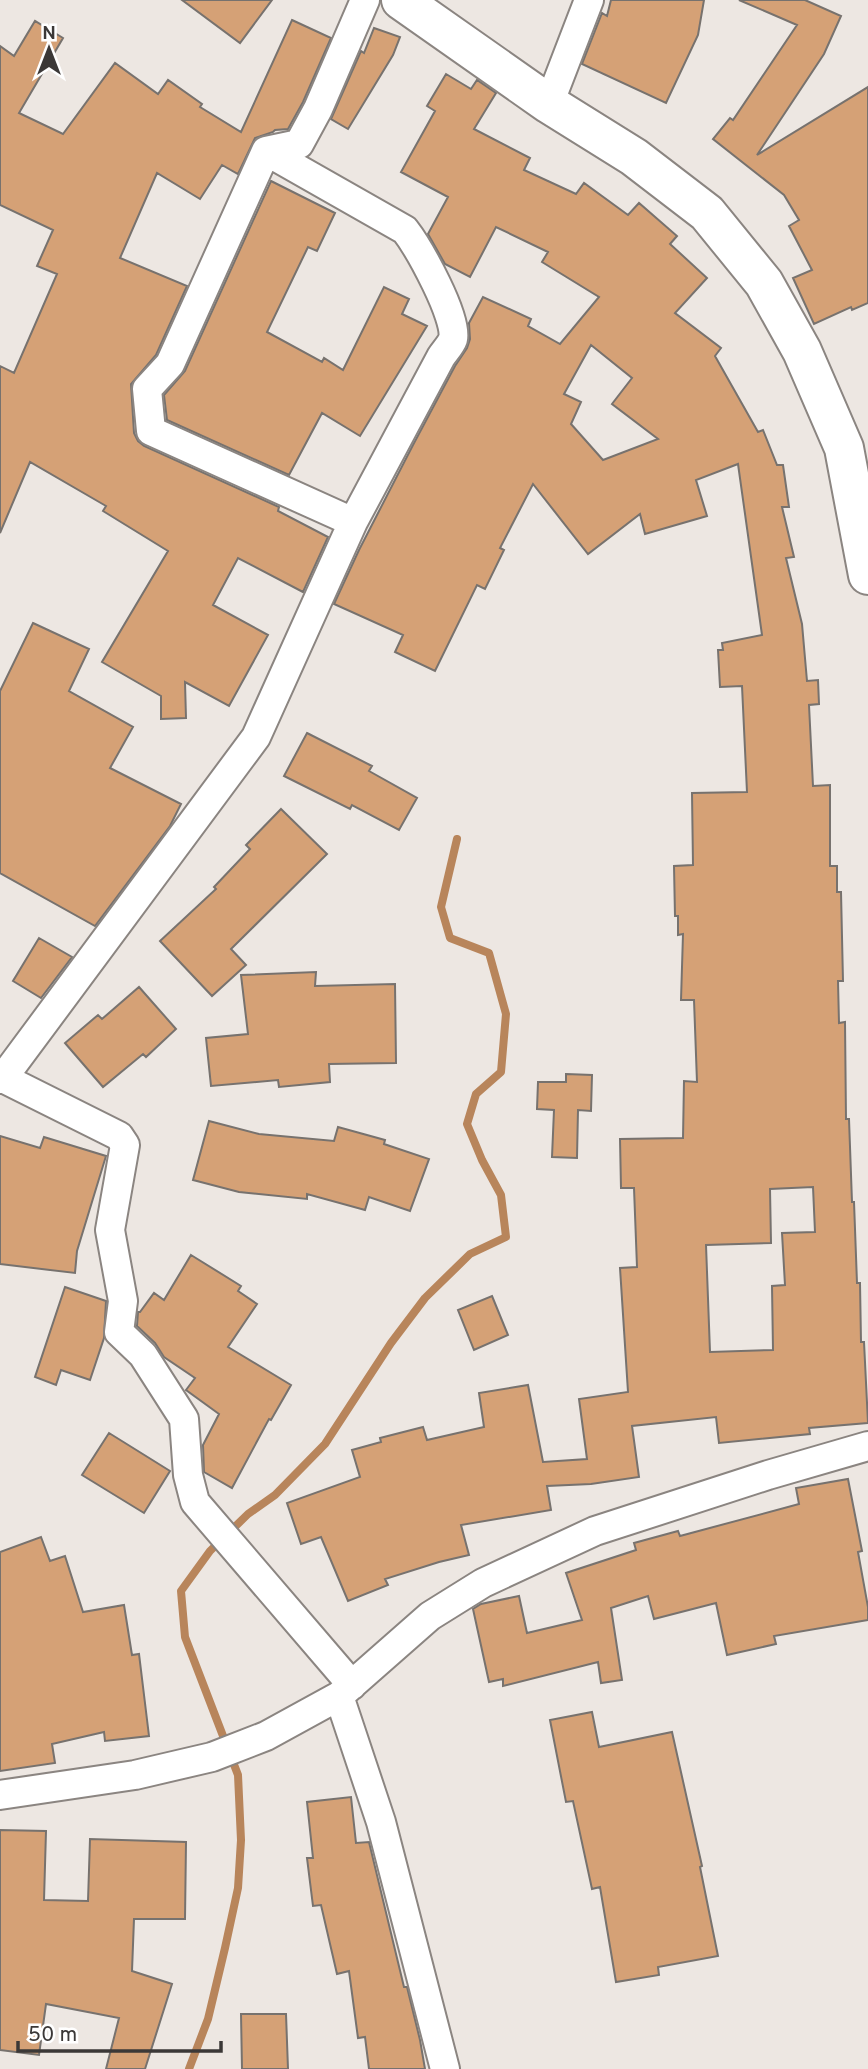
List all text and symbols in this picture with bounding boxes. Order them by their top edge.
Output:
north arrow [14,14,84,84]
text: N [42,22,56,46]
scale bar [18,2010,220,2054]
text: 50 m [28,2022,77,2049]

